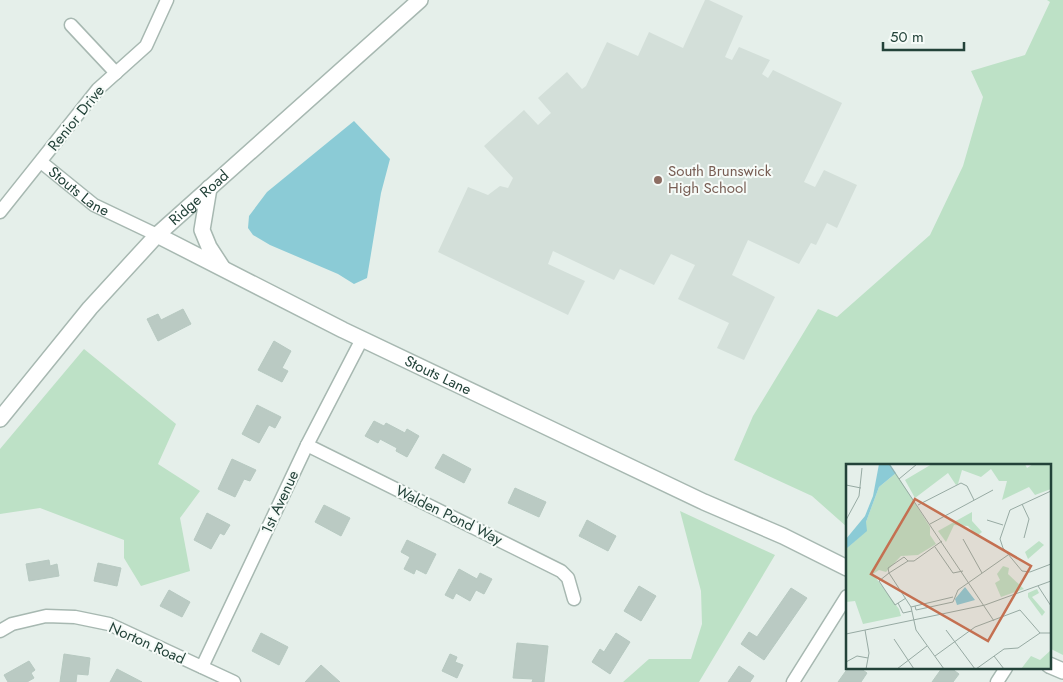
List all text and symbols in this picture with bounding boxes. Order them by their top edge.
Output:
scale bar [883,20,964,52]
text: 50 m [890,26,924,48]
street label: Renior Drive [43,80,110,156]
place label: South Brunswick High School [668,160,772,199]
street label: Stouts Lane [43,161,113,222]
street label: Ridge Road [164,165,234,231]
marker: South Brunswick High School [652,174,664,186]
street label: Stouts Lane [401,350,475,401]
inset map [846,464,1050,670]
street label: 1st Avenue [256,466,304,537]
street label: Walden Pond Way [392,480,507,551]
street label: Norton Road [105,616,189,670]

